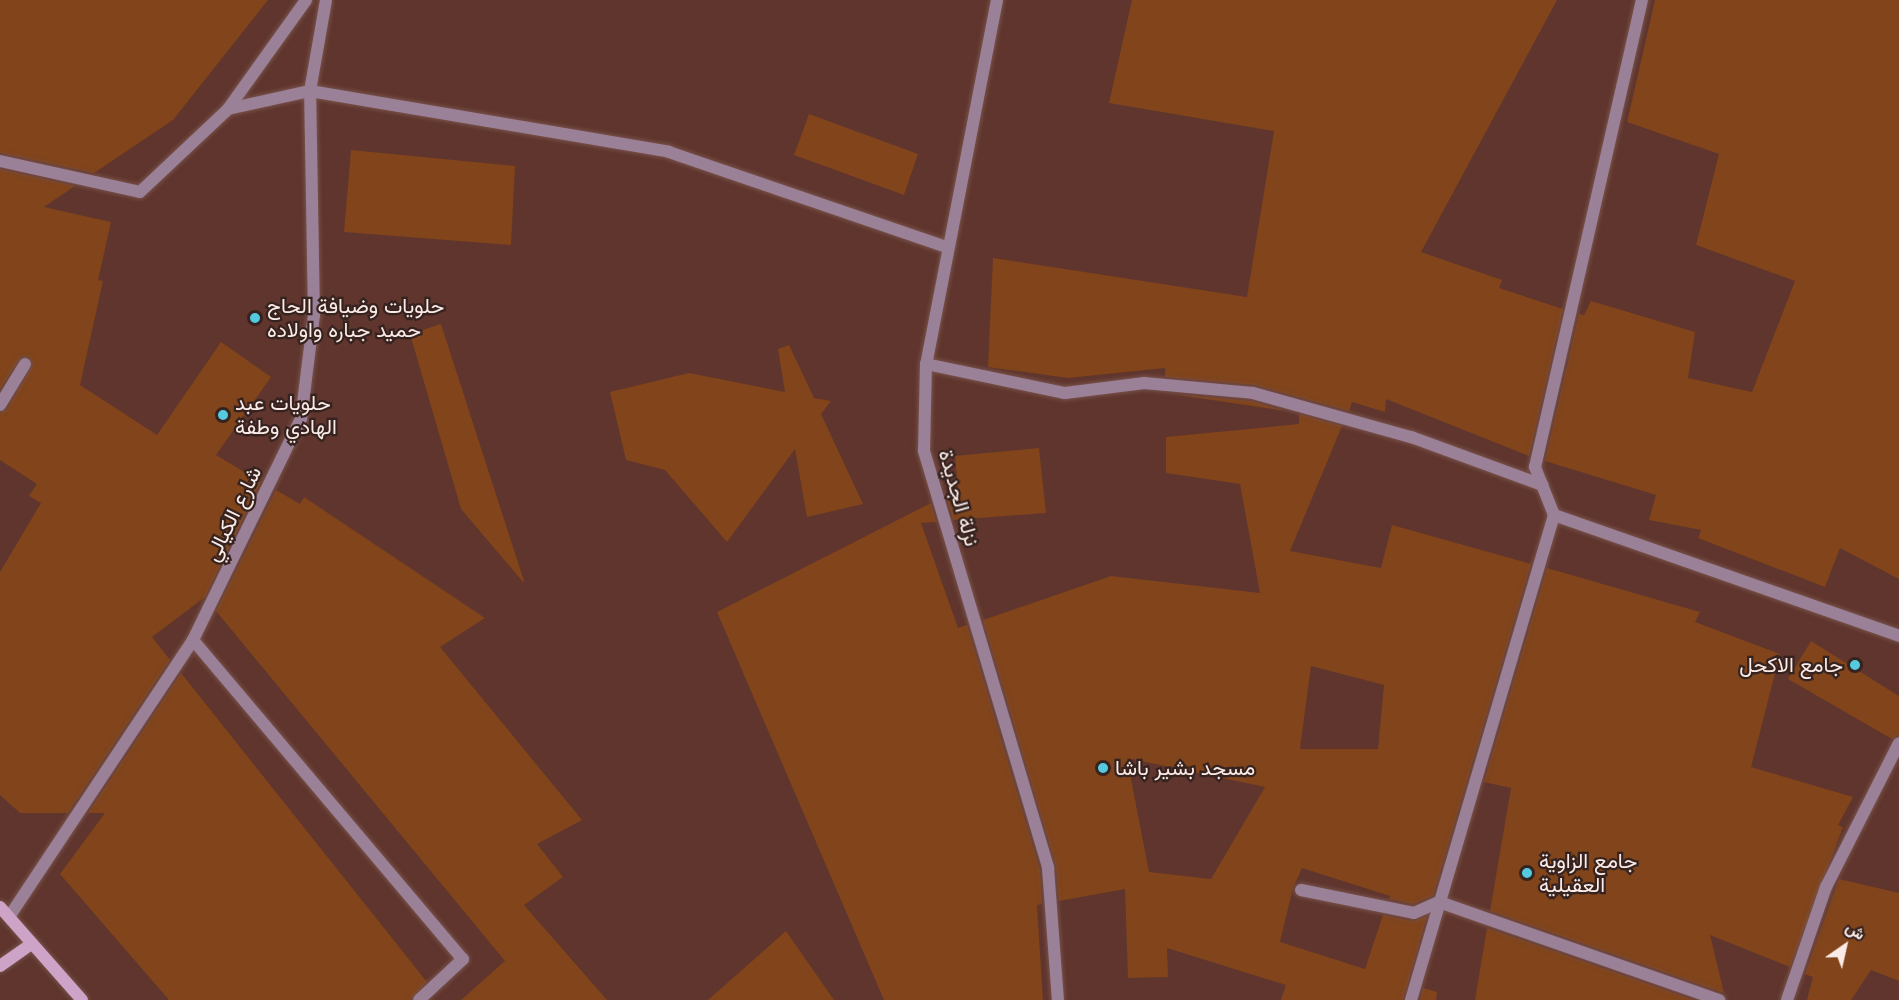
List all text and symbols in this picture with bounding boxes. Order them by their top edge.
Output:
place label: حلويات وضيافة الحاج حميد جباره واولاده [267,293,444,343]
marker: حلويات وضيافة الحاج حميد جباره واولاده [248,311,262,325]
place label: حلويات عبد الهادي وطفة [235,390,337,440]
marker: حلويات عبد الهادي وطفة [216,408,230,422]
street label: نزلة الجديدة [933,447,985,549]
street label: شارع الكيالي [199,462,267,566]
place label: جامع الاكحل [1739,652,1843,678]
marker: جامع الاكحل [1848,658,1862,672]
place label: مسجد بشير باشا [1115,755,1255,781]
marker: مسجد بشير باشا [1096,761,1110,775]
place label: جامع الزاوية العقيلية [1539,848,1637,898]
marker: جامع الزاوية العقيلية [1520,866,1534,880]
north arrow [1815,916,1875,976]
text: ش [1843,918,1868,943]

